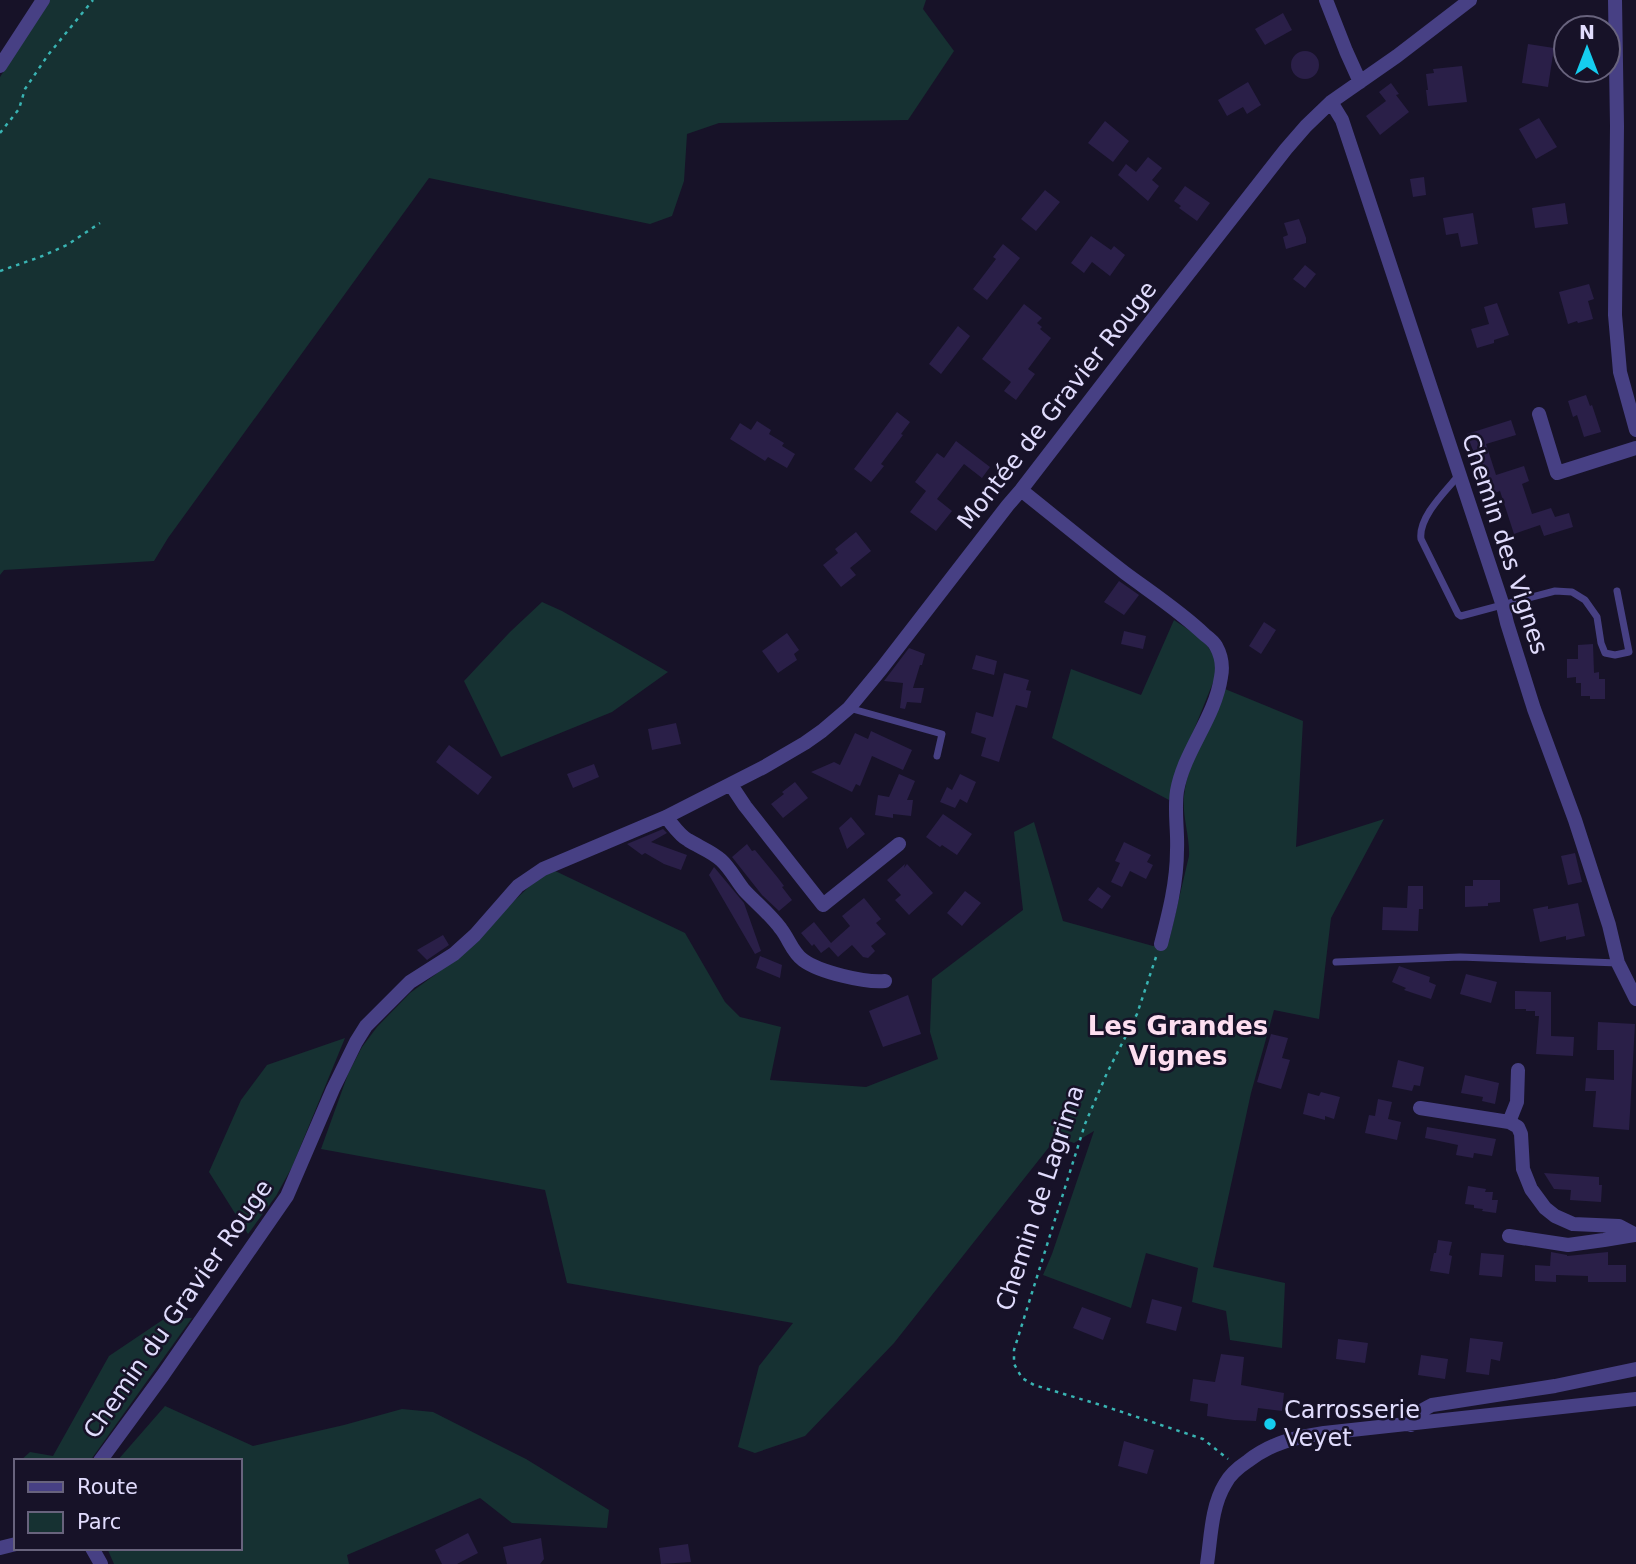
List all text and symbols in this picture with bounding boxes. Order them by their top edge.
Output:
north arrow [1552,14,1622,84]
text: N [1579,21,1595,43]
street label: Montée de Gravier Rouge [952,276,1162,534]
street label: Chemin des Vignes [1456,430,1554,658]
district label: Les Grandes Vignes [1088,1011,1268,1071]
street label: Chemin de Lagrima [990,1082,1090,1314]
street label: Chemin du Gravier Rouge [78,1174,278,1444]
place label: Carrosserie Veyet [1284,1396,1420,1452]
marker: Carrosserie Veyet [1262,1416,1278,1432]
legend [14,1459,242,1550]
text: Route [77,1475,138,1499]
text: Parc [77,1510,121,1534]

